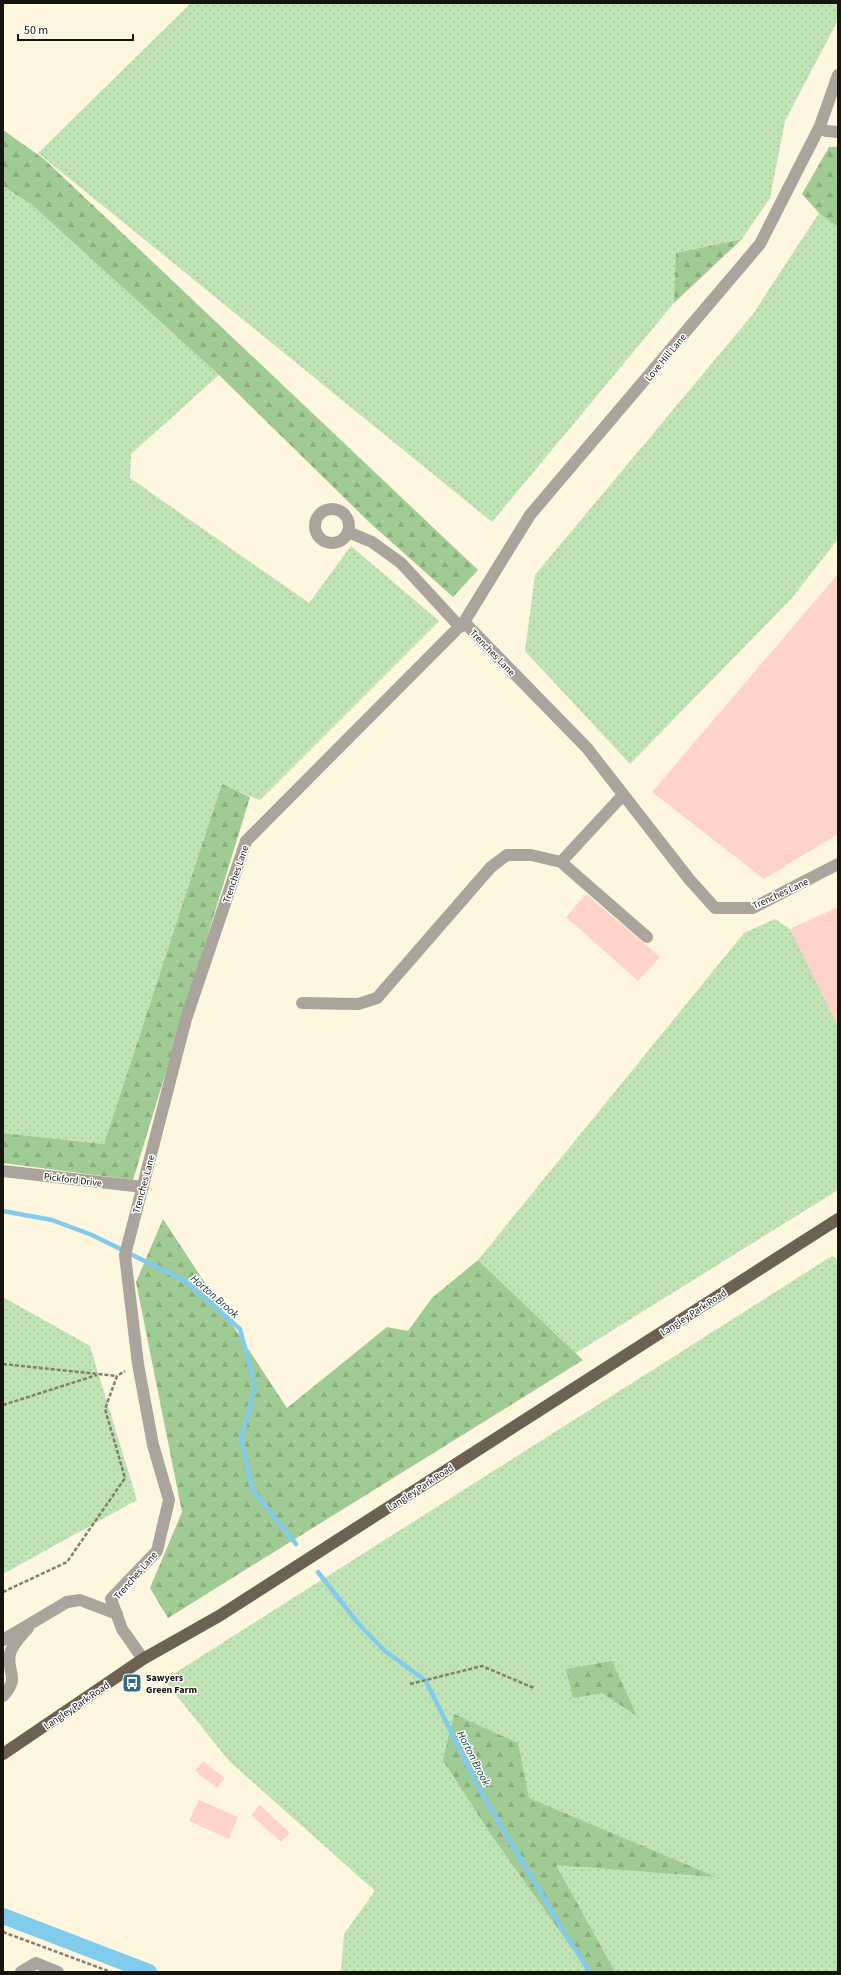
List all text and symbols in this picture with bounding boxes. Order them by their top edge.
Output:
scale bar [18,16,133,42]
text: 50 m [24,22,48,39]
street label: Love Hill Lane [642,331,690,384]
street label: Trenches Lane [466,626,518,679]
street label: Trenches Lane [220,844,252,905]
street label: Trenches Lane [750,875,811,913]
street label: Trenches Lane [129,1153,159,1215]
street label: Pickford Drive [43,1169,103,1191]
water label: Horton Brook [187,1271,243,1322]
street label: Langley Park Road [658,1286,730,1340]
street label: Langley Park Road [385,1461,457,1515]
street label: Trenches Lane [111,1548,161,1603]
place label: Sawyers Green Farm [146,1671,197,1697]
bus stop icon: Sawyers Green Farm [121,1672,143,1694]
street label: Langley Park Road [41,1679,112,1733]
water label: Horton Brook [453,1728,494,1789]

